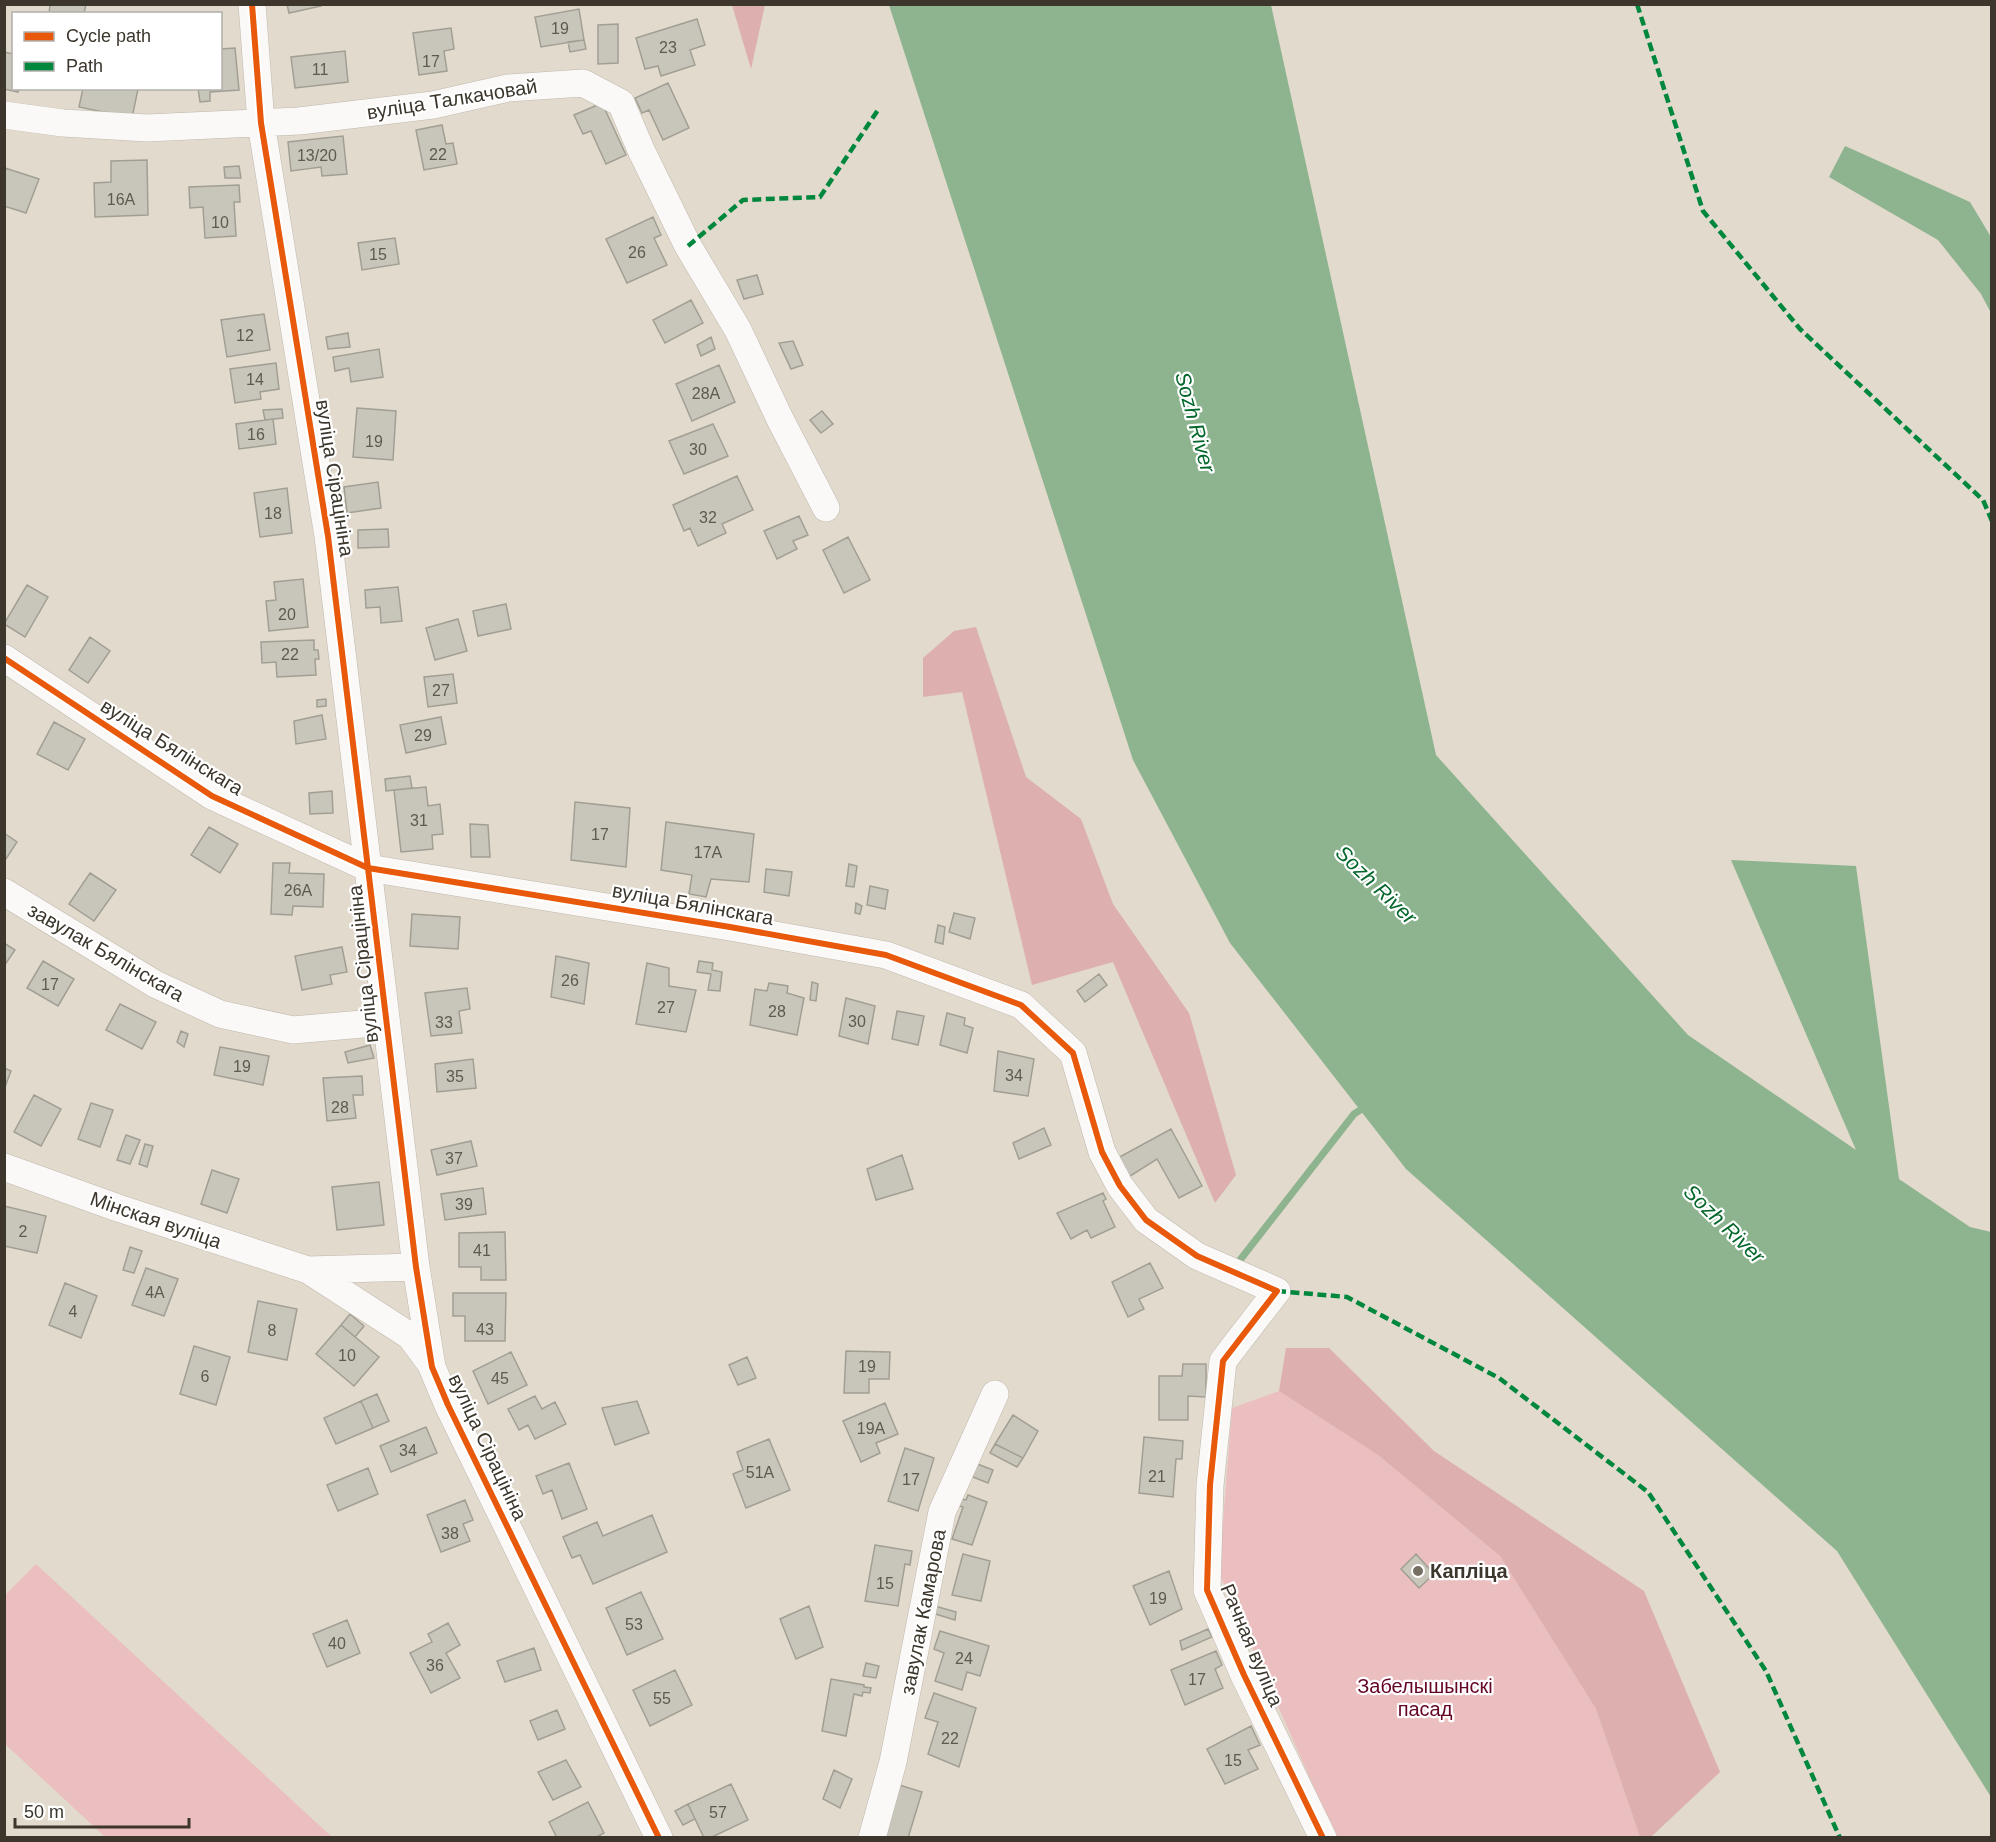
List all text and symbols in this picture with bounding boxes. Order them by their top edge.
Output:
legend [12,12,222,90]
house number: 19 [551,20,569,37]
text: Cycle path [66,26,151,46]
house number: 23 [659,39,677,56]
house number: 17 [422,53,440,70]
text: Path [66,56,103,76]
house number: 11 [312,61,328,78]
street label: вуліца Талкачовай [365,75,539,123]
house number: 22 [429,146,447,163]
house number: 13/20 [297,147,337,164]
house number: 16А [107,191,136,208]
house number: 10 [211,214,229,231]
house number: 26 [628,244,646,261]
house number: 15 [369,246,387,263]
house number: 12 [236,327,254,344]
water label: Sozh River [1171,369,1220,475]
house number: 14 [246,371,264,388]
house number: 28А [692,385,721,402]
street label: вуліца Сірацініна [312,398,358,559]
house number: 16 [247,426,265,443]
house number: 19 [365,433,383,450]
house number: 30 [689,441,707,458]
house number: 18 [264,505,282,522]
house number: 32 [699,509,717,526]
house number: 20 [278,606,296,623]
house number: 22 [281,646,299,663]
house number: 27 [432,682,450,699]
street label: вуліца Бялінскага [97,694,248,800]
house number: 29 [414,727,432,744]
house number: 31 [410,812,428,829]
house number: 17 [591,826,609,843]
water label: Sozh River [1331,841,1422,929]
house number: 17А [694,844,723,861]
street label: вуліца Бялінскага [611,879,776,929]
house number: 26А [284,882,313,899]
street label: вуліца Сірацініна [344,883,382,1044]
street label: завулак Бялінскага [24,898,189,1006]
house number: 26 [561,972,579,989]
house number: 17 [41,976,59,993]
house number: 27 [657,999,675,1016]
house number: 28 [768,1003,786,1020]
house number: 30 [848,1013,866,1030]
house number: 33 [435,1014,453,1031]
house number: 19 [233,1058,251,1075]
house number: 34 [1005,1067,1023,1084]
house number: 35 [446,1068,464,1085]
house number: 28 [331,1099,349,1116]
house number: 37 [445,1150,463,1167]
water label: Sozh River [1679,1180,1770,1268]
street label: Мінская вуліца [88,1187,225,1253]
house number: 39 [455,1196,473,1213]
house number: 2 [19,1223,28,1240]
house number: 41 [473,1242,491,1259]
house number: 4А [145,1284,165,1301]
house number: 4 [69,1303,78,1320]
house number: 43 [476,1321,494,1338]
house number: 8 [268,1322,277,1339]
house number: 10 [338,1347,356,1364]
house number: 19 [858,1358,876,1375]
house number: 6 [201,1368,210,1385]
street label: вуліца Сірацініна [444,1370,532,1524]
house number: 45 [491,1370,509,1387]
house number: 19А [857,1420,886,1437]
house number: 34 [399,1442,417,1459]
house number: 51А [746,1464,775,1481]
house number: 21 [1148,1468,1166,1485]
house number: 17 [902,1471,920,1488]
house number: 38 [441,1525,459,1542]
street label: завулак Камарова [896,1526,950,1697]
place label: Капліца [1430,1560,1508,1582]
marker: Капліца [1411,1564,1425,1578]
house number: 15 [876,1575,894,1592]
street label: Рачная вуліца [1216,1581,1288,1710]
house number: 19 [1149,1590,1167,1607]
house number: 53 [625,1616,643,1633]
house number: 40 [328,1635,346,1652]
house number: 24 [955,1650,973,1667]
house number: 36 [426,1657,444,1674]
house number: 17 [1188,1671,1206,1688]
park label: Забелышынскі пасад [1357,1675,1493,1720]
house number: 55 [653,1690,671,1707]
house number: 22 [941,1730,959,1747]
house number: 15 [1224,1752,1242,1769]
scale bar [15,1791,189,1829]
text: 50 m [24,1802,64,1822]
house number: 57 [709,1804,727,1821]

